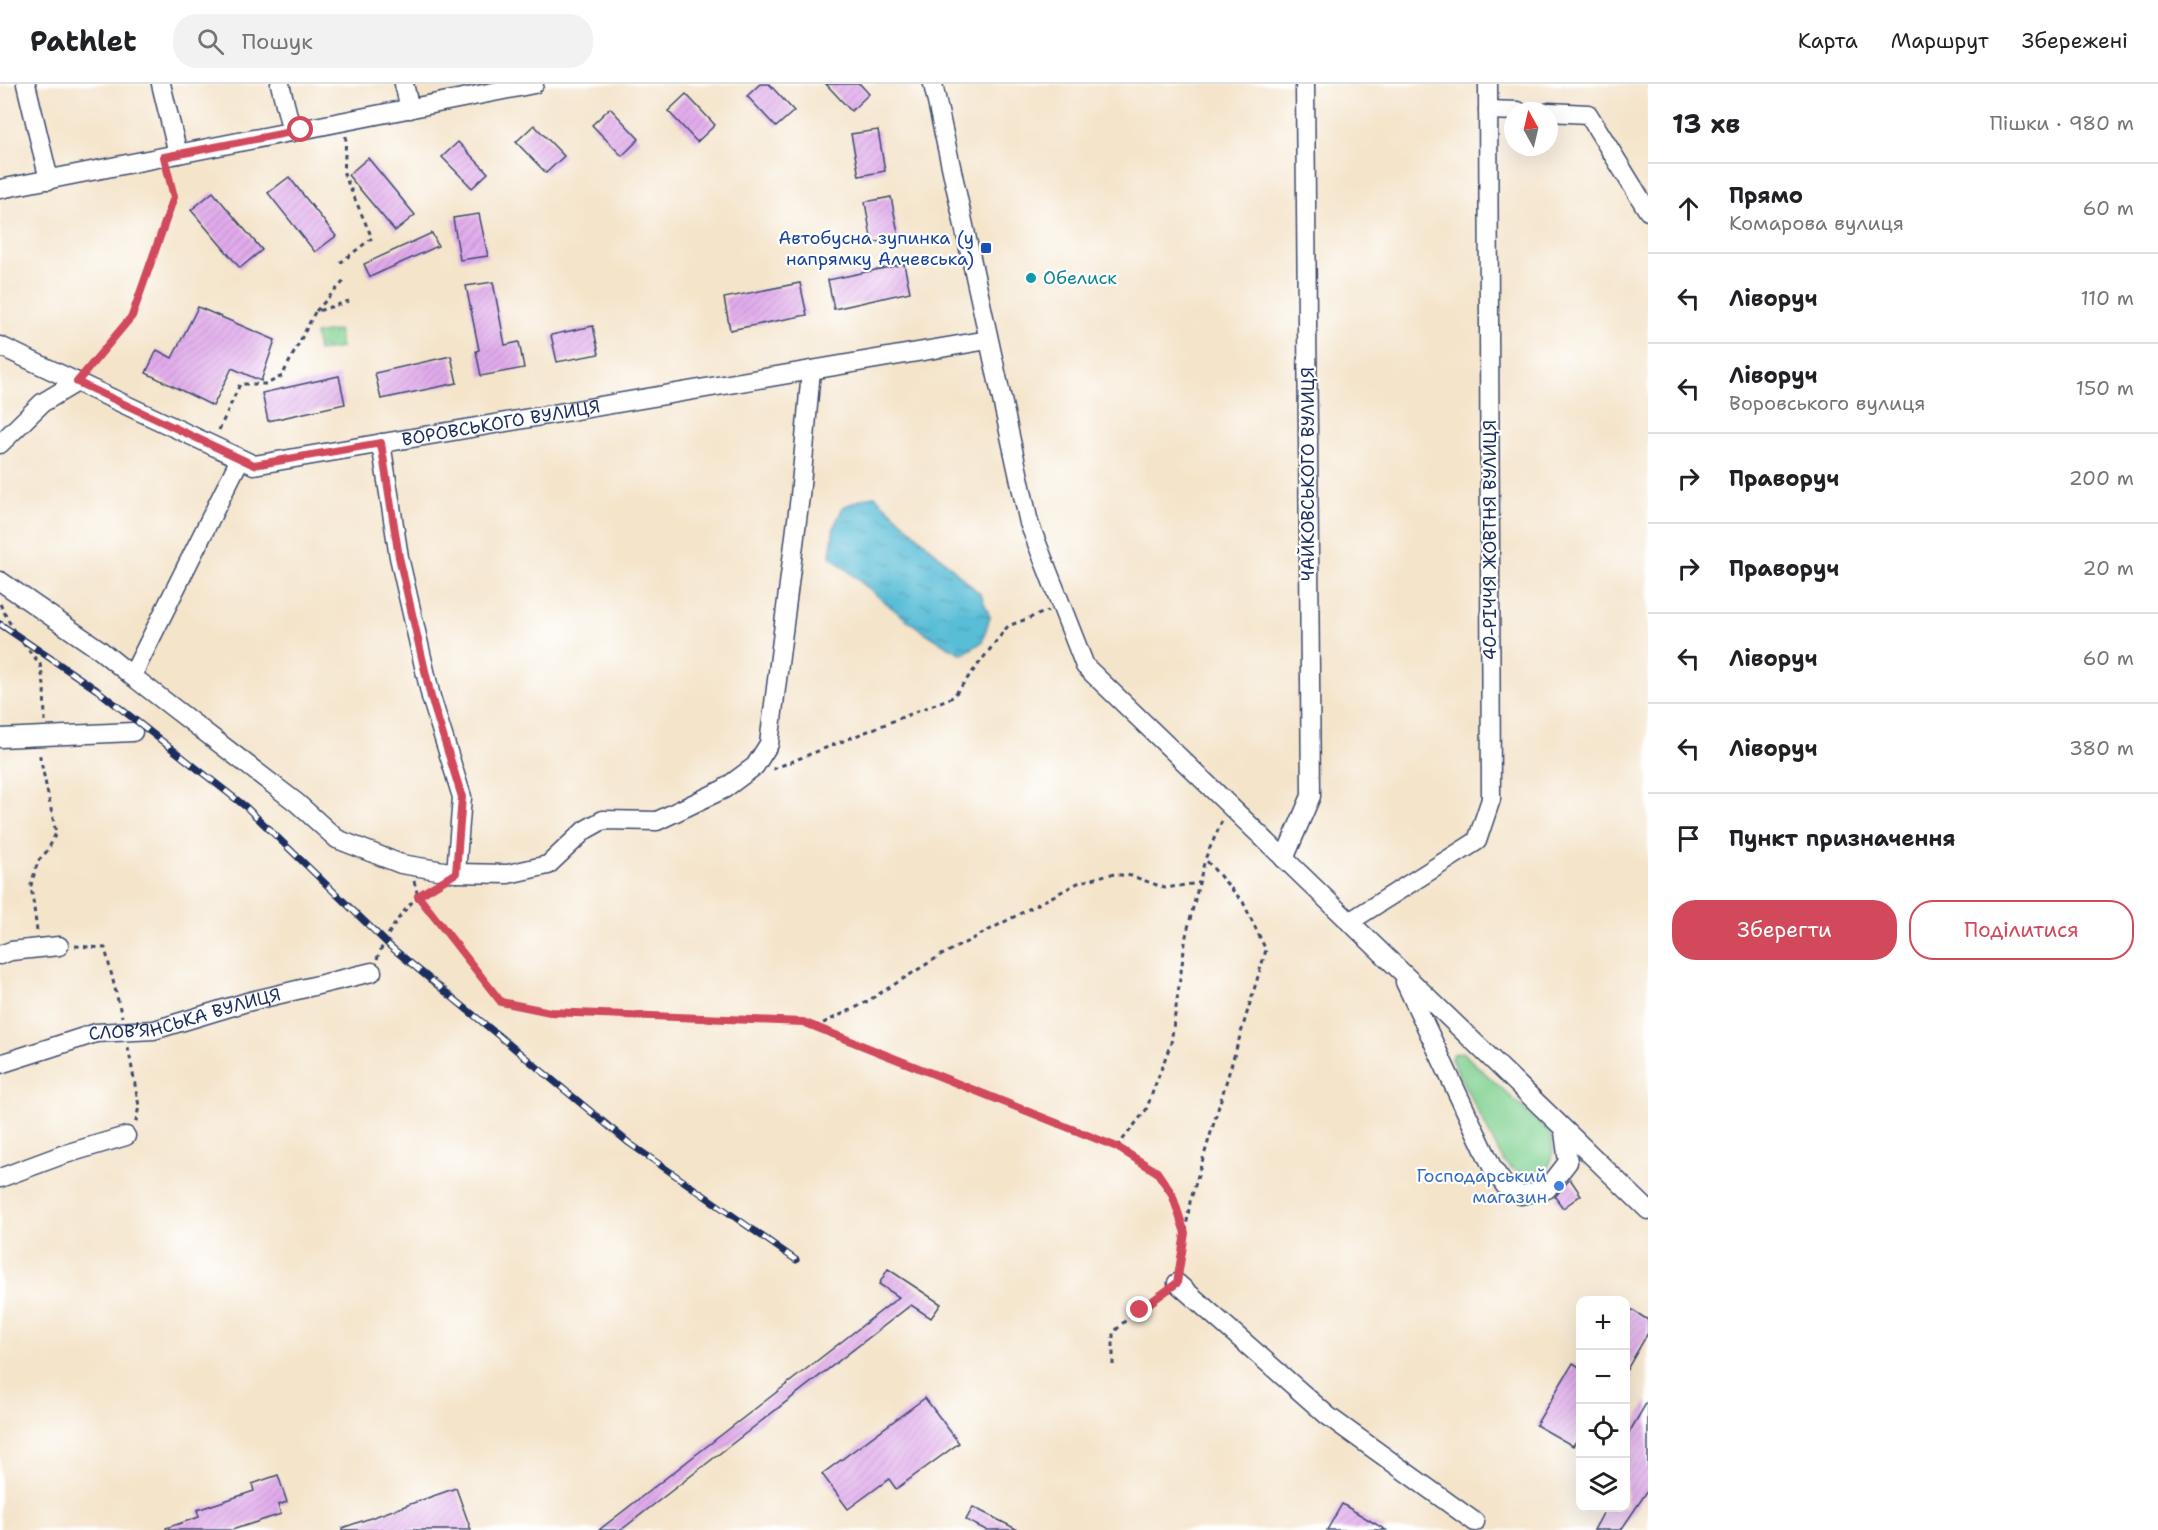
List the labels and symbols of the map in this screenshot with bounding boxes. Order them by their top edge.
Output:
north arrow [1504,102,1558,156]
route start [287,116,313,142]
place label: Автобусна зупинка (у напрямку Алчевська) [778,226,974,271]
marker: Автобусна зупинка (у напрямку Алчевська) [979,241,993,255]
place label: Обелиск [1043,266,1117,290]
marker: Обелиск [1024,271,1038,285]
street label: ЧАЙКОВСЬКОГО ВУЛИЦЯ [1296,367,1320,581]
street label: ВОРОВСЬКОГО ВУЛИЦЯ [400,394,602,452]
street label: 40-РІЧЧЯ ЖОВТНЯ ВУЛИЦЯ [1478,420,1502,660]
street label: СЛОВ’ЯНСЬКА ВУЛИЦЯ [85,982,283,1047]
place label: Господарський магазин [1416,1164,1547,1209]
marker: Господарський магазин [1552,1179,1566,1193]
route end [1126,1296,1152,1322]

